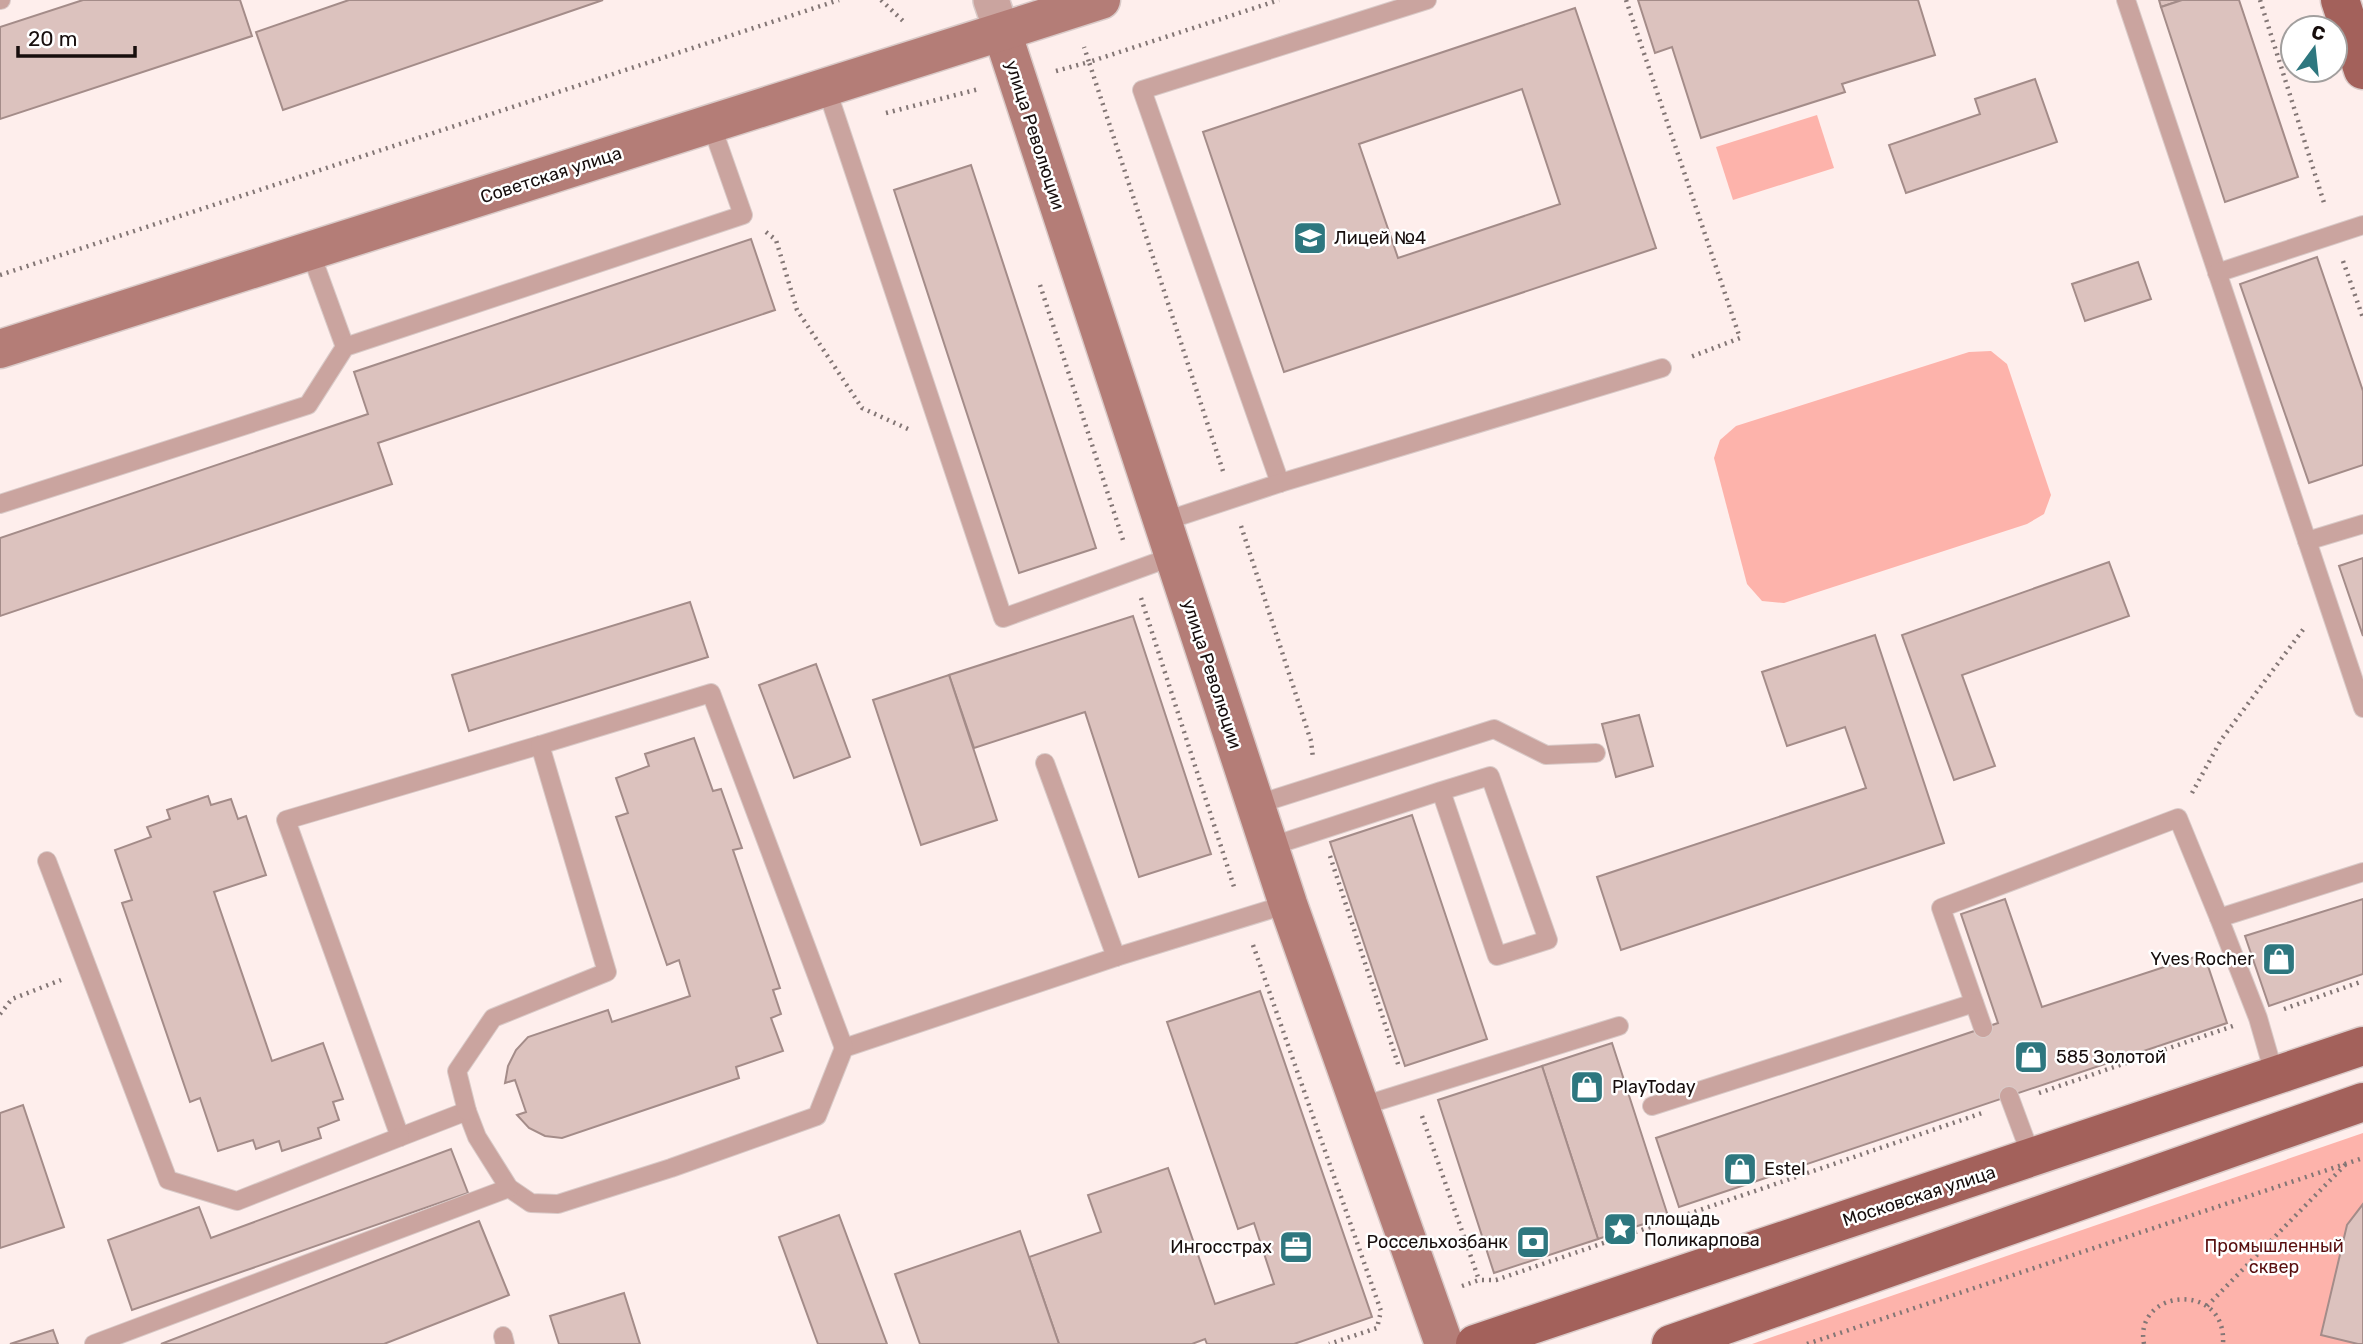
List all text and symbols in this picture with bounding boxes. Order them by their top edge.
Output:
scale bar [18,14,135,58]
north arrow [2279,14,2349,84]
text: С [2309,20,2328,46]
text: 20 m [28,26,77,51]
street label: улица Революции [1000,57,1070,213]
street label: Советская улица [478,142,624,208]
school or university icon: Лицей №4 [1291,219,1329,257]
place label: Лицей №4 [1334,227,1426,249]
street label: улица Революции [1177,596,1247,752]
shop icon: Yves Rocher [2260,940,2298,978]
place label: Yves Rocher [2150,948,2254,970]
shop icon: 585 Золотой [2012,1038,2050,1076]
place label: 585 Золотой [2056,1046,2166,1068]
shop icon: PlayToday [1568,1068,1606,1106]
place label: PlayToday [1612,1076,1696,1098]
shop icon: Estel [1721,1150,1759,1188]
place label: Estel [1764,1158,1806,1180]
street label: Московская улица [1840,1161,1998,1231]
place label: площадь Поликарпова [1644,1208,1760,1251]
place icon: площадь Поликарпова [1601,1210,1639,1248]
bank icon: Россельхозбанк [1514,1223,1552,1261]
office icon: Ингосстрах [1277,1228,1315,1266]
place label: Россельхозбанк [1367,1231,1508,1253]
park label: Промышленный сквер [2204,1235,2344,1278]
place label: Ингосстрах [1170,1236,1272,1258]

